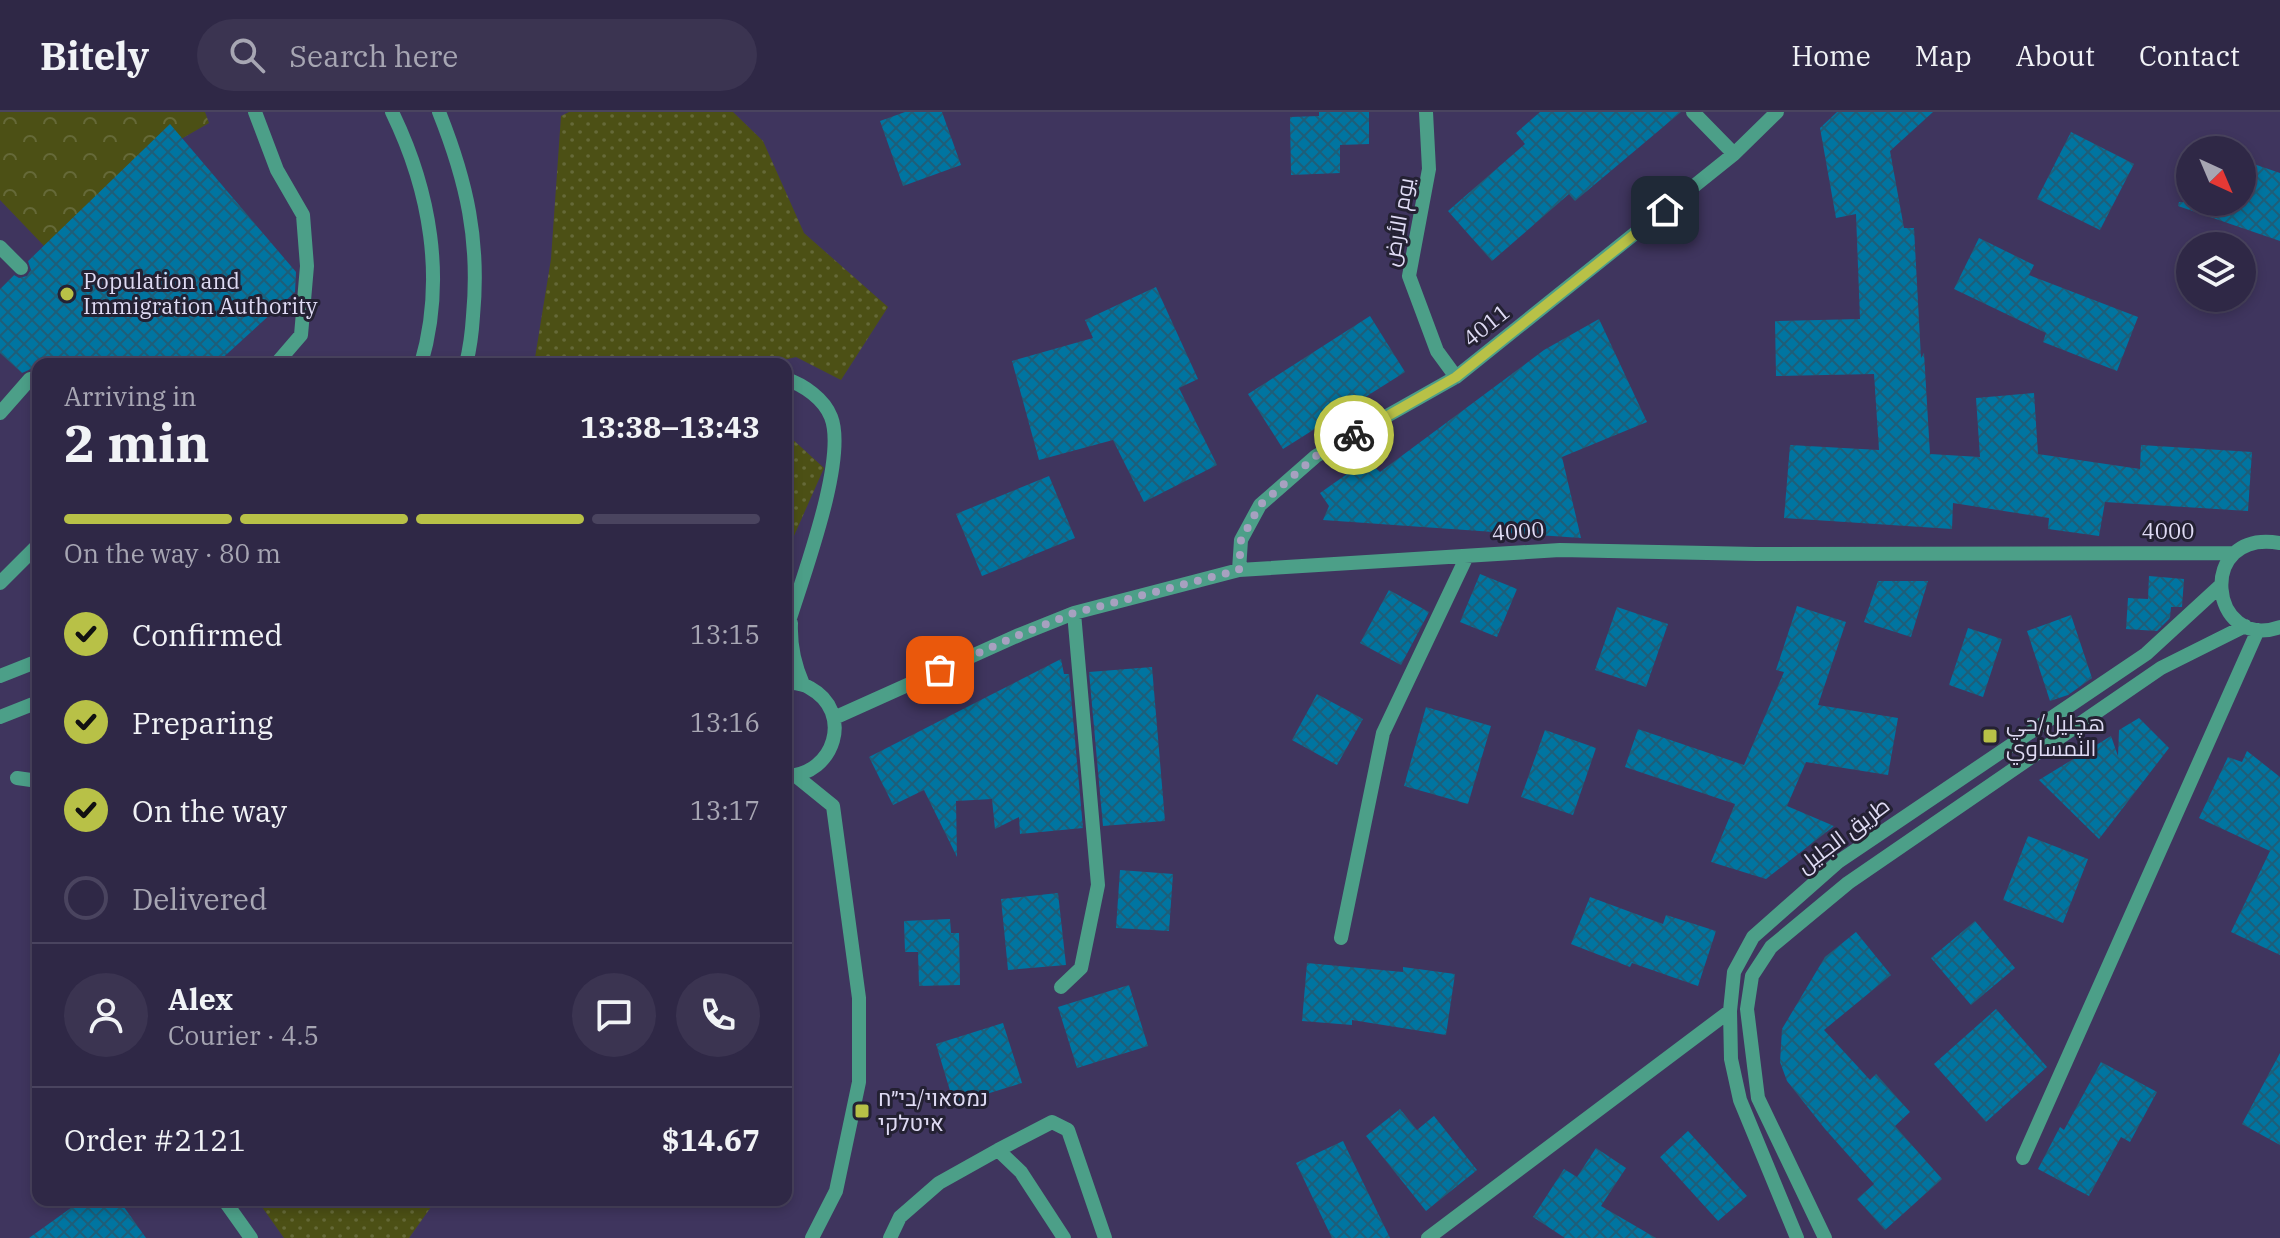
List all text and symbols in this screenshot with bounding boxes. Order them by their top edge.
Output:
search box [197,19,757,91]
text: Bitely [40,31,149,80]
icon: search [225,33,269,77]
text: Search here [289,36,458,75]
text: Home [1791,37,1871,74]
text: Map [1915,37,1972,74]
text: About [2016,37,2095,74]
text: Contact [2139,37,2240,74]
north arrow [2176,136,2256,216]
map controls [2176,136,2256,312]
street label: يوم الأرض [1375,175,1422,269]
pin [1631,176,1699,244]
icon: home [1643,188,1687,232]
button: layers [2176,232,2256,312]
place label: Population and Immigration Authority [83,266,318,320]
marker: Population and Immigration Authority [58,285,76,303]
street label: 4011 [1456,297,1515,352]
text: Arriving in [64,379,197,413]
courier [1314,395,1394,475]
text: 13:38–13:43 [580,407,760,446]
text: 2 min [64,409,210,476]
icon: bike [1332,413,1376,457]
street label: 4000 [1491,514,1545,547]
street label: 4000 [2142,516,2194,545]
text: On the way · 80 m [64,536,281,570]
icon: check [64,612,108,656]
text: Confirmed [132,615,283,654]
text: 13:15 [690,617,760,651]
pin [906,636,974,704]
icon: bag [918,648,962,692]
icon: check [64,700,108,744]
text: Preparing [132,703,273,742]
text: 13:16 [690,705,760,739]
place label: هچليل/حي النمساوي [2006,708,2105,765]
marker: هچليل/حي النمساوي [1981,727,1999,745]
icon: check [64,788,108,832]
street label: طريق الجليل [1790,790,1895,879]
text: On the way [132,791,287,830]
text: 13:17 [690,793,760,827]
text: Delivered [132,879,267,918]
button: person [64,973,148,1057]
button: chat [572,973,656,1057]
button: phone [676,973,760,1057]
text: Alex [168,979,233,1018]
text: Courier · 4.5 [168,1018,319,1052]
place label: נמסאוי/בי״ח איטלקי [878,1083,988,1137]
marker: נמסאוי/בי״ח איטלקי [853,1102,871,1120]
text: Order #2121 [64,1120,246,1159]
text: $14.67 [662,1120,760,1159]

